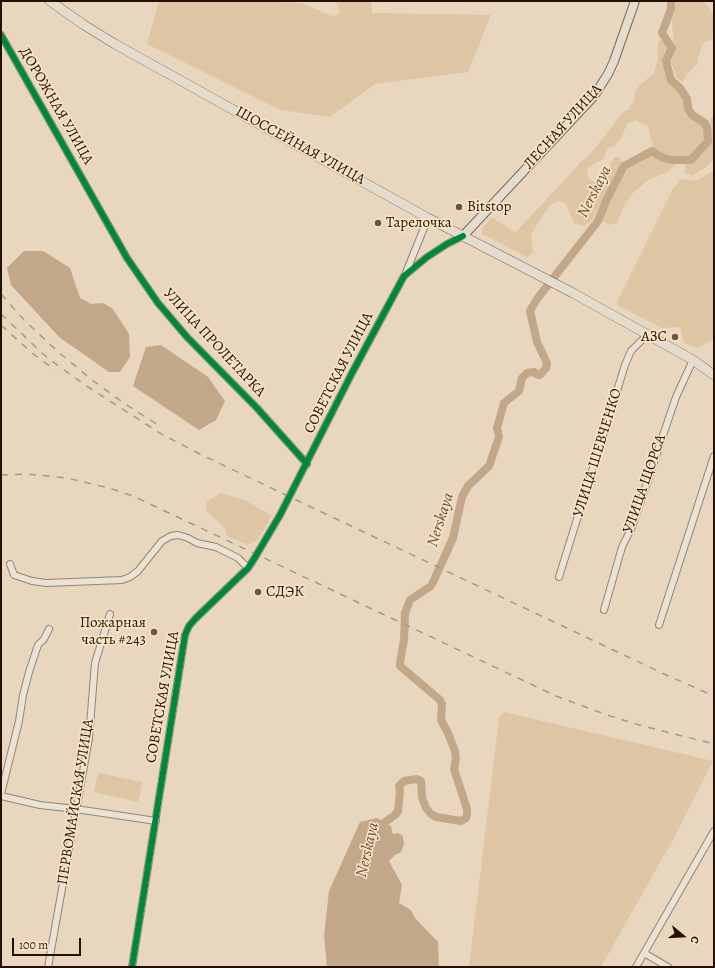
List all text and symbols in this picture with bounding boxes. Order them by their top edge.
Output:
street label: ДОРОЖНАЯ УЛИЦА [15,44,97,168]
street label: ЛЕСНАЯ УЛИЦА [520,81,606,173]
street label: ШОССЕЙНАЯ УЛИЦА [232,103,368,189]
water label: Nerskaya [574,163,616,221]
place label: Bitstop [467,198,511,216]
marker: Bitstop [454,202,464,212]
place label: Тарелочка [386,214,452,232]
marker: Тарелочка [373,218,383,228]
street label: УЛИЦА ПРОЛЕТАРКА [159,285,269,401]
street label: СОВЕТСКАЯ УЛИЦА [301,309,377,437]
place label: АЗС [641,328,667,346]
marker: АЗС [670,332,680,342]
street label: УЛИЦА ШЕВЧЕНКО [570,386,626,520]
street label: УЛИЦА ЩОРСА [620,432,670,536]
water label: Nerskaya [423,491,459,549]
place label: СДЭК [266,583,304,601]
marker: СДЭК [253,587,263,597]
place label: Пожарная часть #243 [80,614,146,649]
marker: Пожарная часть #243 [149,627,159,637]
street label: СОВЕТСКАЯ УЛИЦА [143,630,183,764]
street label: ПЕРВОМАЙСКАЯ УЛИЦА [54,718,98,886]
water label: Nerskaya [352,821,384,879]
north arrow [663,916,703,956]
scale bar [14,930,83,956]
text: С [687,934,703,945]
text: 100 m [19,937,48,953]

